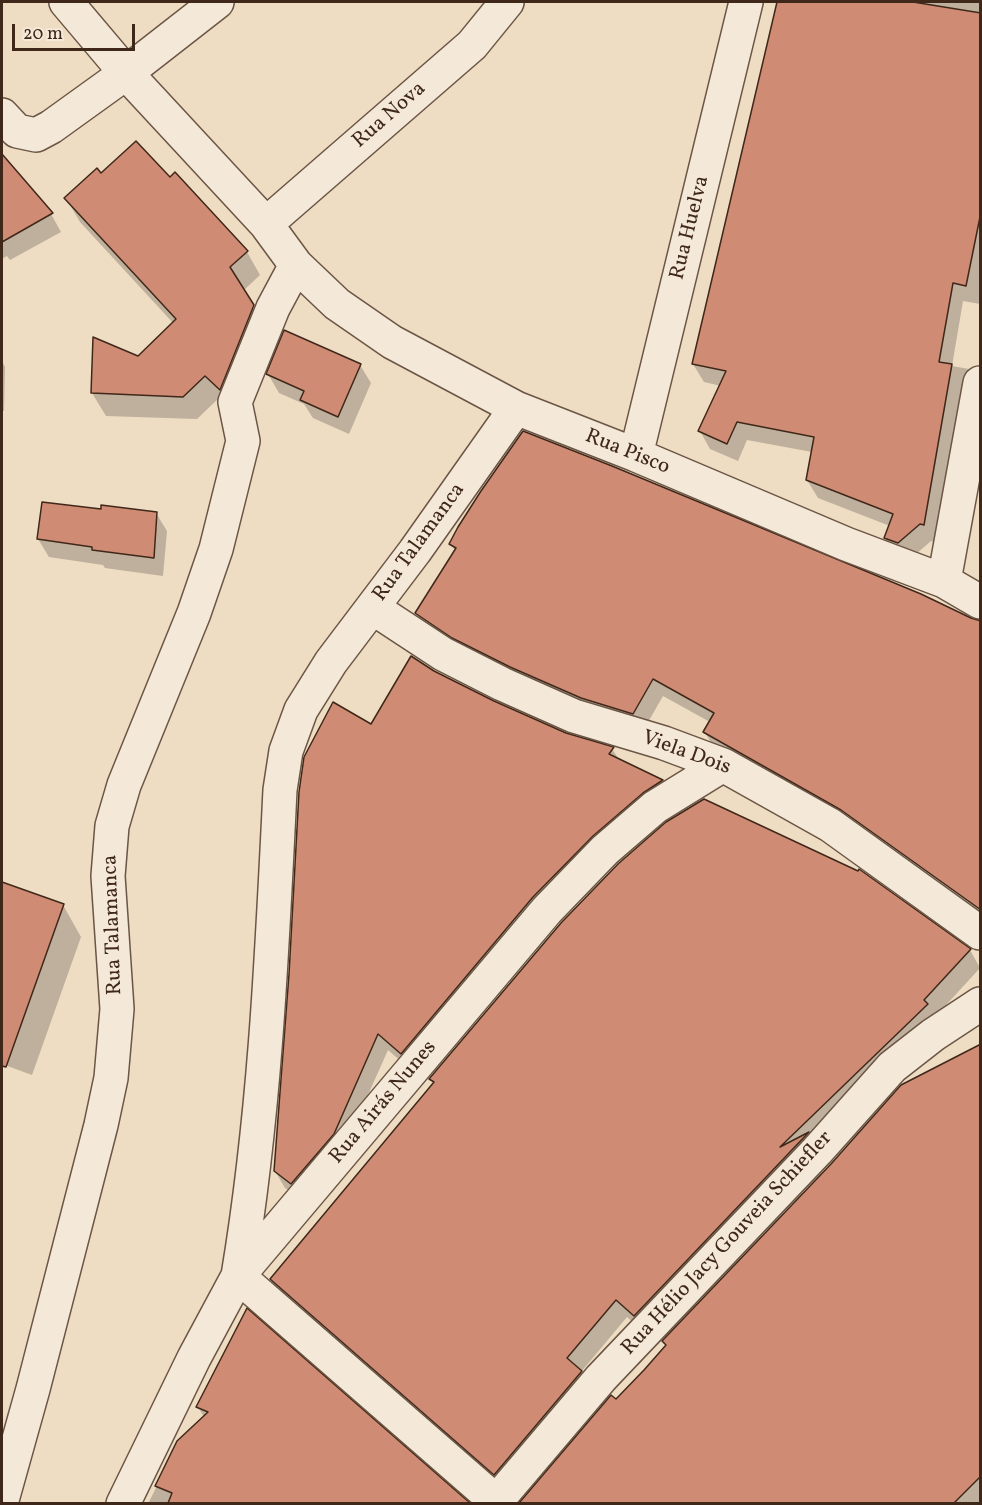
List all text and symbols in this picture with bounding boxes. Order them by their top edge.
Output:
scale bar [15,12,138,50]
text: 20 m [23,22,63,47]
street label: Rua Nova [348,77,432,155]
street label: Rua Huelva [666,173,716,283]
street label: Rua Pisco [581,425,673,481]
street label: Rua Talamanca [369,479,471,607]
street label: Viela Dois [638,726,734,782]
street label: Rua Talamanca [99,854,129,996]
street label: Rua Airás Nunes [325,1036,443,1170]
street label: Rua Hélio Jacy Gouveia Schiefler [617,1127,839,1361]

